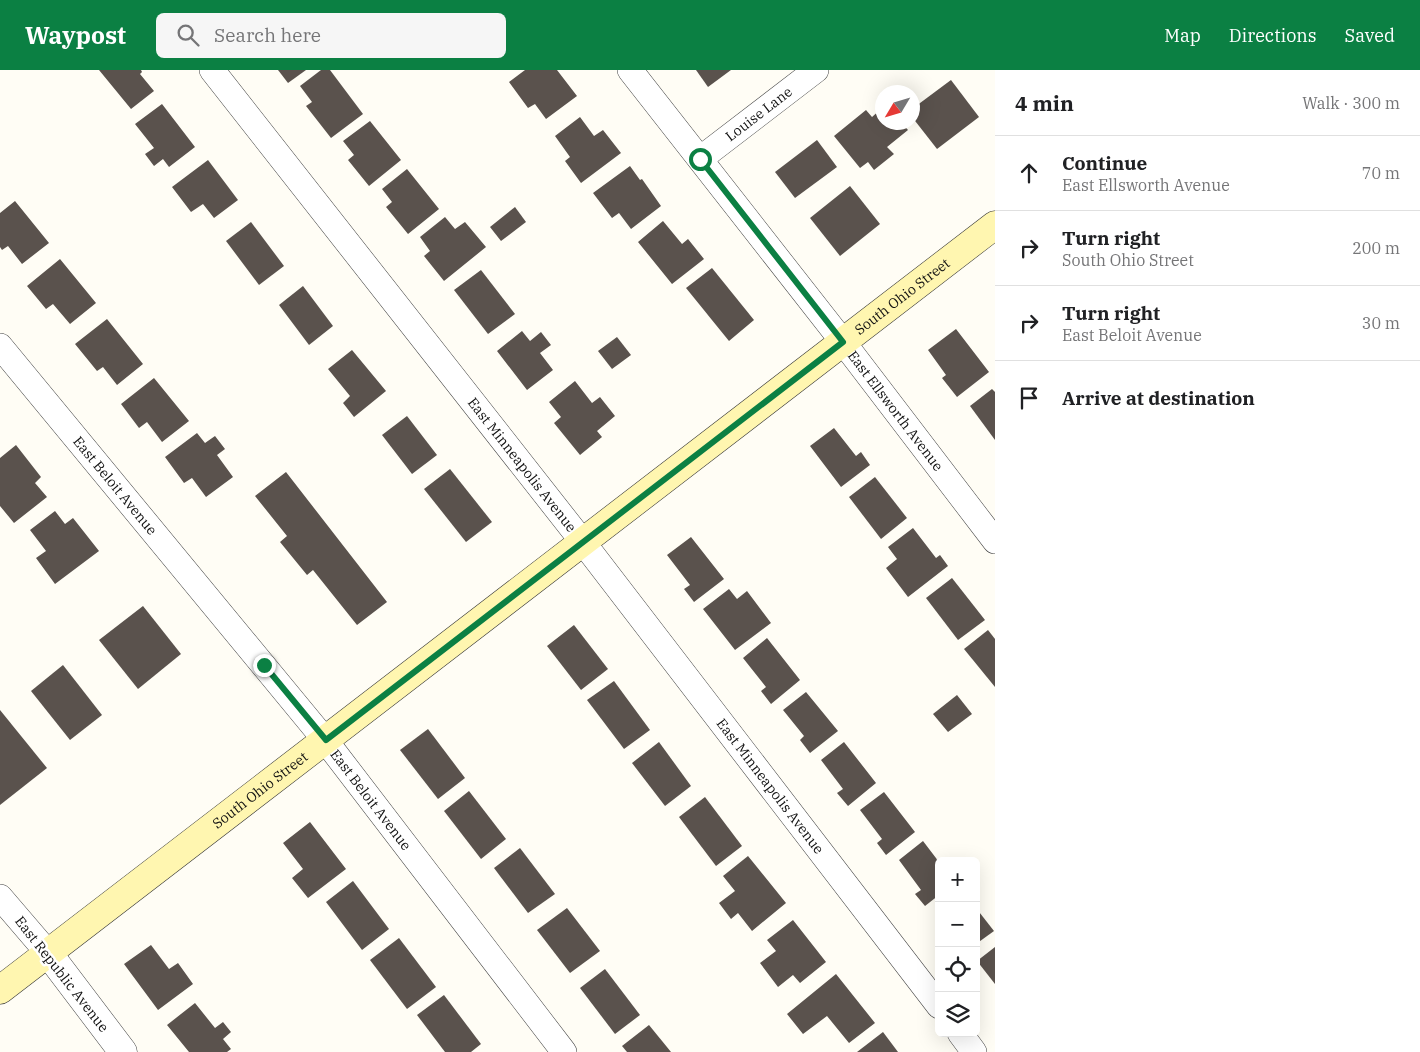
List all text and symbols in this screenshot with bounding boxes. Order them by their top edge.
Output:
search box [156,13,506,58]
text: Waypost [25,19,126,51]
icon: search [174,21,202,49]
text: Search here [214,23,321,47]
text: Map [1164,24,1201,47]
text: Directions [1229,24,1317,47]
text: Saved [1345,24,1395,47]
street label: Louise Lane [722,83,796,145]
north arrow [875,85,920,130]
text: 4 min [1015,89,1074,117]
text: Walk · 300 m [1302,93,1400,113]
route start [689,148,712,171]
text: Continue [1062,151,1147,175]
icon: ahead [1015,159,1043,187]
text: 70 m [1362,163,1400,183]
text: East Ellsworth Avenue [1062,175,1230,195]
text: Turn right [1062,226,1160,250]
icon: right [1015,234,1043,262]
text: 200 m [1352,238,1400,258]
text: South Ohio Street [1062,250,1194,270]
street label: South Ohio Street [851,254,953,339]
text: Turn right [1062,301,1160,325]
icon: right [1015,309,1043,337]
text: 30 m [1362,313,1400,333]
text: East Beloit Avenue [1062,325,1202,345]
street label: East Ellsworth Avenue [844,347,947,475]
icon: arrive [1015,384,1043,412]
text: Arrive at destination [1062,386,1255,410]
street label: East Minneapolis Avenue [464,394,580,536]
street label: East Beloit Avenue [69,433,161,539]
route end [253,654,276,677]
street label: East Minneapolis Avenue [712,715,828,857]
street label: East Beloit Avenue [326,746,415,854]
street label: South Ohio Street [209,748,311,832]
map controls [935,857,980,1037]
button: + [935,857,980,902]
button: − [935,902,980,947]
street label: East Republic Avenue [11,912,113,1036]
button: locate [935,947,980,992]
button: layers [935,992,980,1037]

